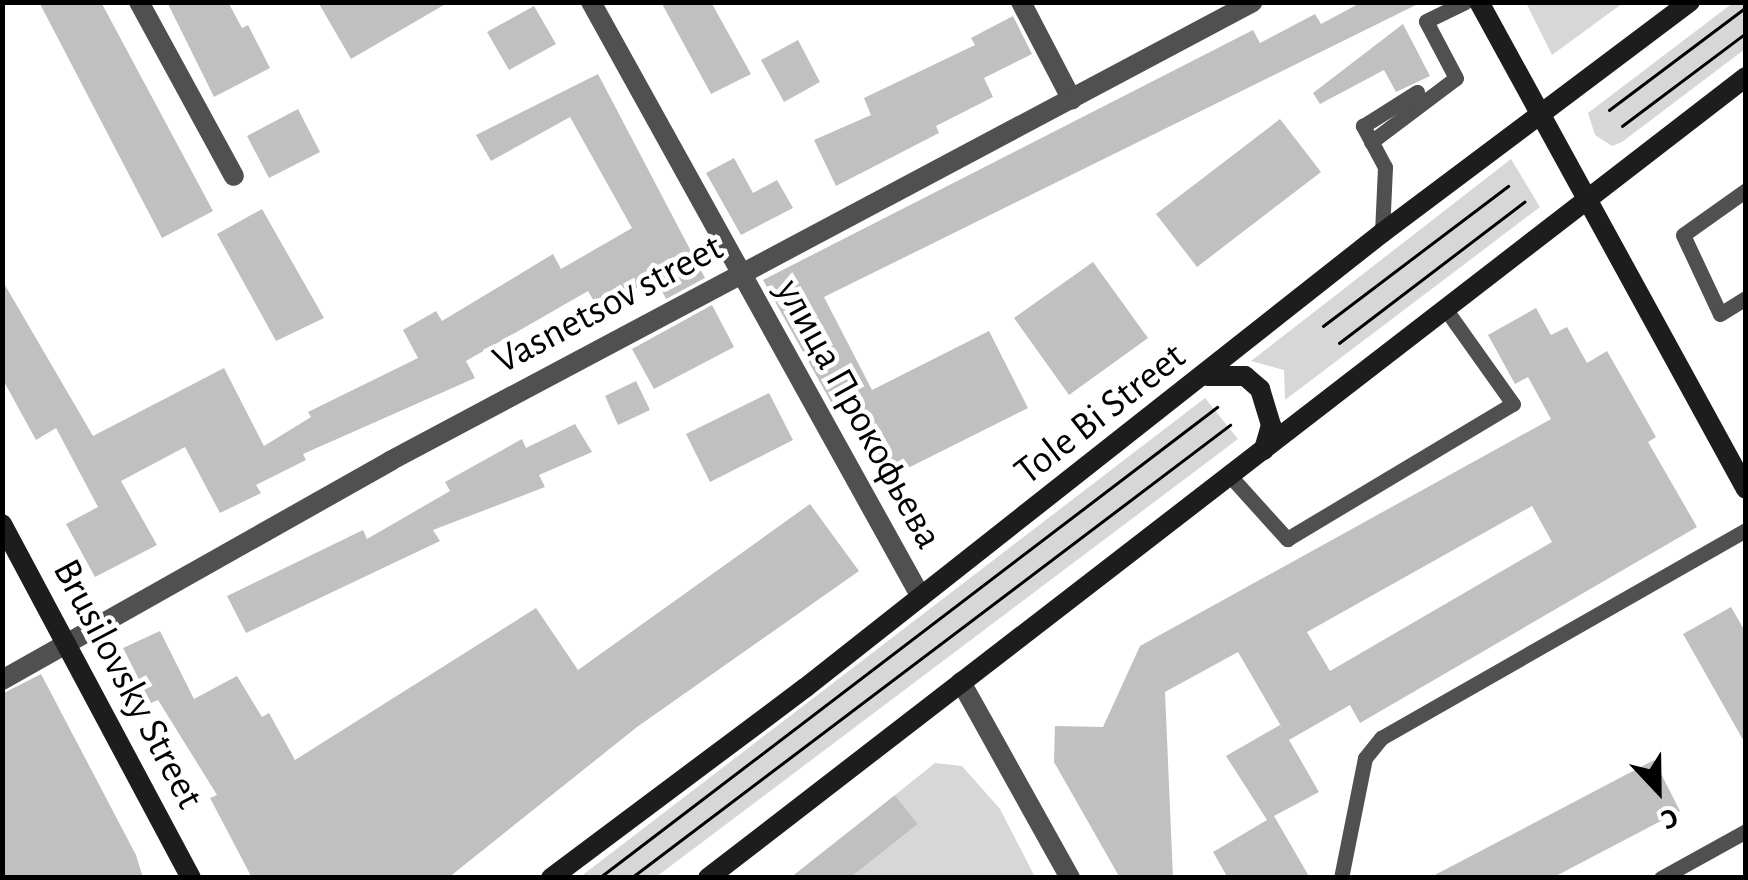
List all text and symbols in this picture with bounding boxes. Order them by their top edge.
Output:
street label: Vasnetsov street [485,223,731,385]
street label: улица Прокофьева [765,271,953,557]
street label: Tole Bi Street [1005,332,1195,496]
street label: Brusilovsky Street [42,551,214,817]
north arrow [1608,740,1708,840]
text: С [1657,802,1682,834]

